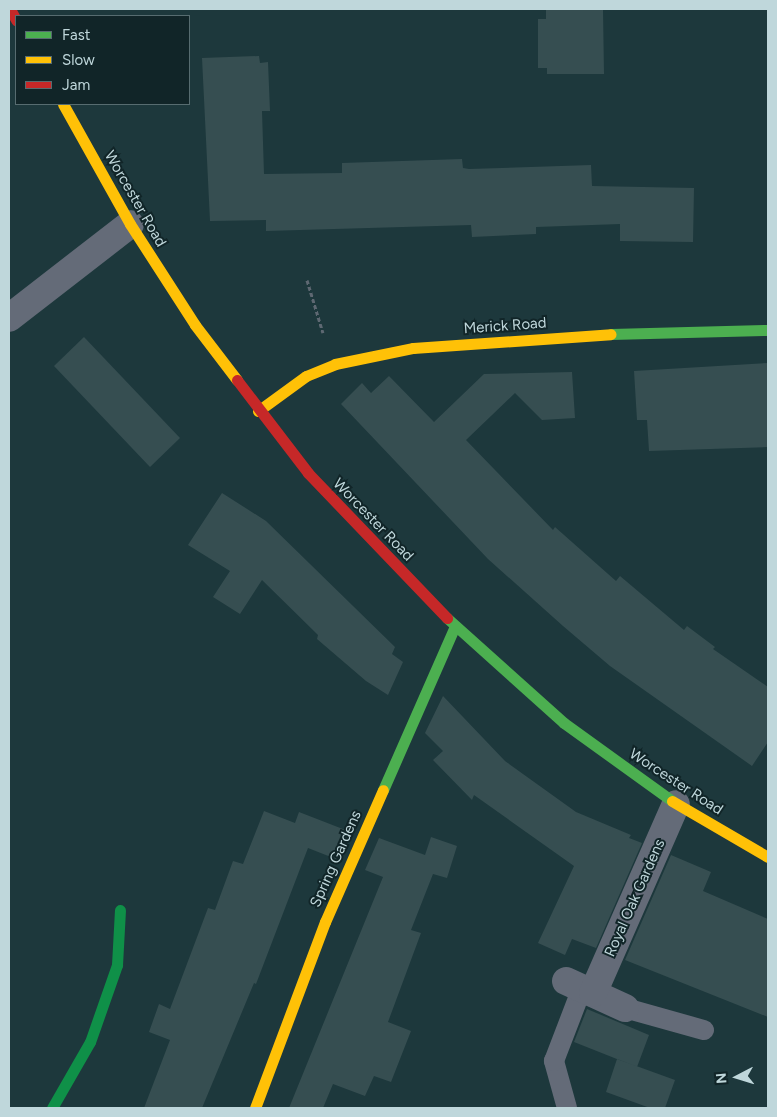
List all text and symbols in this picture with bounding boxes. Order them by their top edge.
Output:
legend [15,15,190,105]
text: Fast [62,26,90,44]
text: Slow [62,51,95,69]
text: Jam [62,76,90,94]
street label: Worcester Road [100,148,170,250]
street label: Merick Road [463,314,547,338]
street label: Worcester Road [329,475,417,565]
street label: Worcester Road [626,745,726,819]
street label: Spring Gardens [307,808,365,910]
street label: Royal Oak Gardens [601,836,669,960]
north arrow [712,1052,762,1102]
text: N [713,1072,730,1084]

